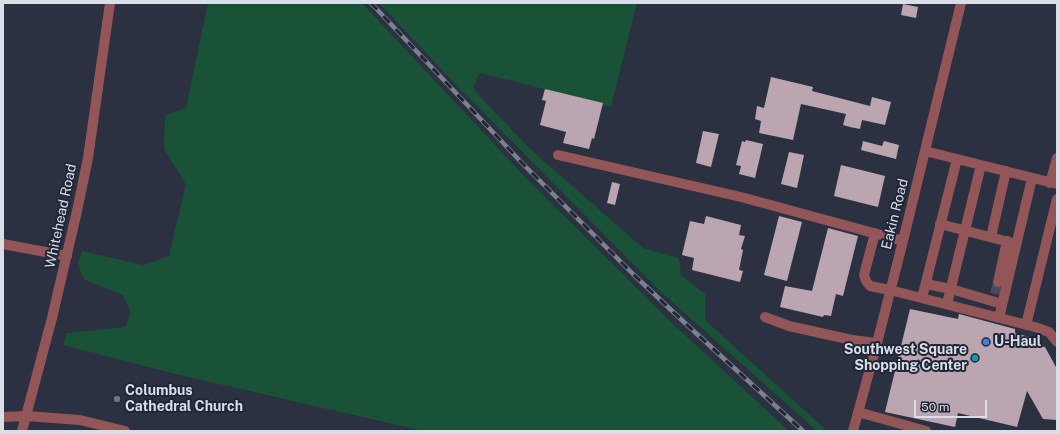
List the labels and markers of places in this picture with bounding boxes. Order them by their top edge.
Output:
place label: U-Haul [994,334,1041,350]
marker: U-Haul [981,337,991,347]
place label: Southwest Square Shopping Center [844,342,967,374]
marker: Southwest Square Shopping Center [970,353,980,363]
place label: Columbus Cathedral Church [125,383,243,416]
marker: Columbus Cathedral Church [112,394,122,404]

